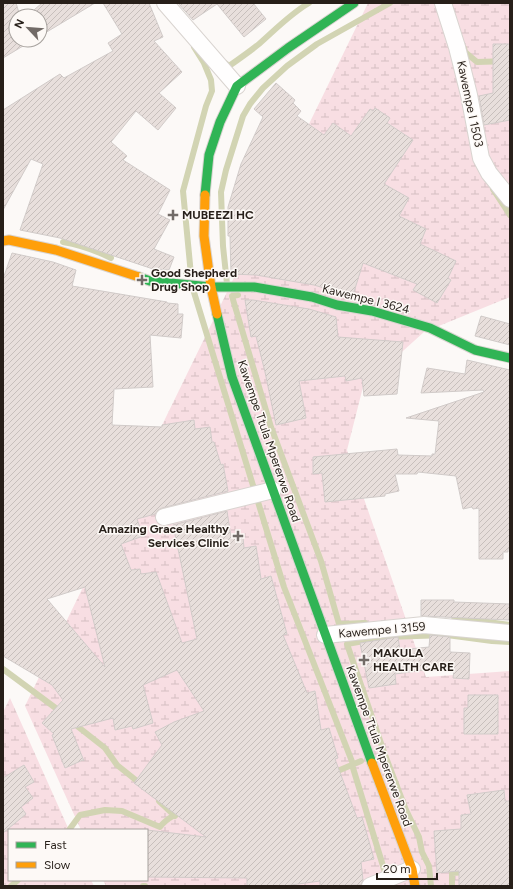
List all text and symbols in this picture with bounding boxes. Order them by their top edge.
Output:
north arrow [8,8,48,48]
text: N [12,17,27,31]
street label: Kawempe I 1503 [454,59,486,149]
place label: MUBEEZI HC [182,208,254,222]
marker: MUBEEZI HC [167,209,179,221]
place label: Good Shepherd Drug Shop [151,266,237,294]
marker: Good Shepherd Drug Shop [136,274,148,286]
street label: Kawempe I 3624 [321,281,412,317]
street label: Kawempe Ttula Mpererwe Road [235,358,303,524]
place label: Amazing Grace Healthy Services Clinic [98,522,229,550]
marker: Amazing Grace Healthy Services Clinic [232,530,244,542]
street label: Kawempe I 3159 [338,619,426,641]
place label: MAKULA HEALTH CARE [373,646,454,674]
marker: MAKULA HEALTH CARE [358,654,370,666]
street label: Kawempe Ttula Mpererwe Road [343,664,415,828]
legend [8,829,148,881]
text: Fast [44,838,67,852]
scale bar [377,855,437,881]
text: Slow [44,858,71,872]
text: 20 m [383,862,411,876]

